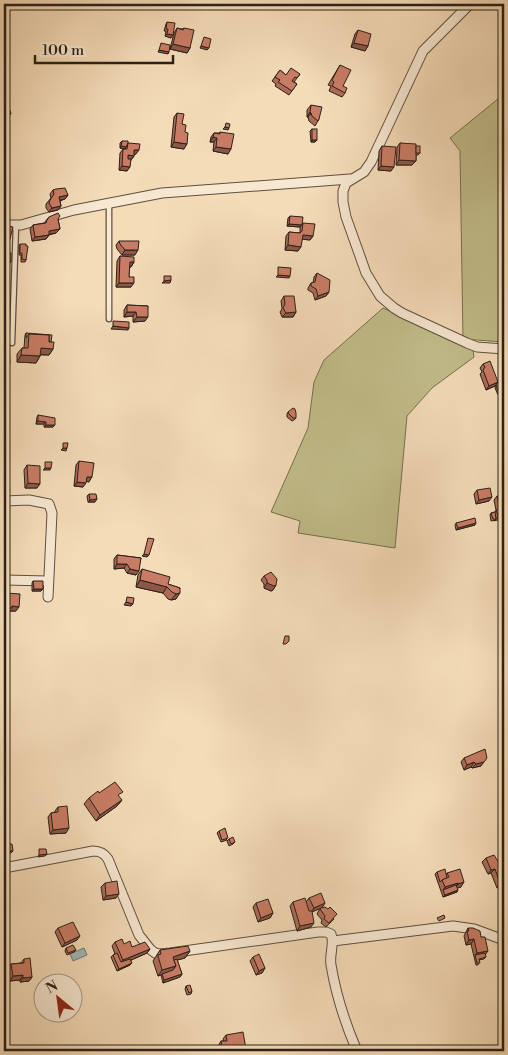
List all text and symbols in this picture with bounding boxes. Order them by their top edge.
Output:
scale bar [35,32,172,64]
text: 100 m [42,41,84,60]
north arrow [32,972,82,1022]
text: N [43,977,61,998]

